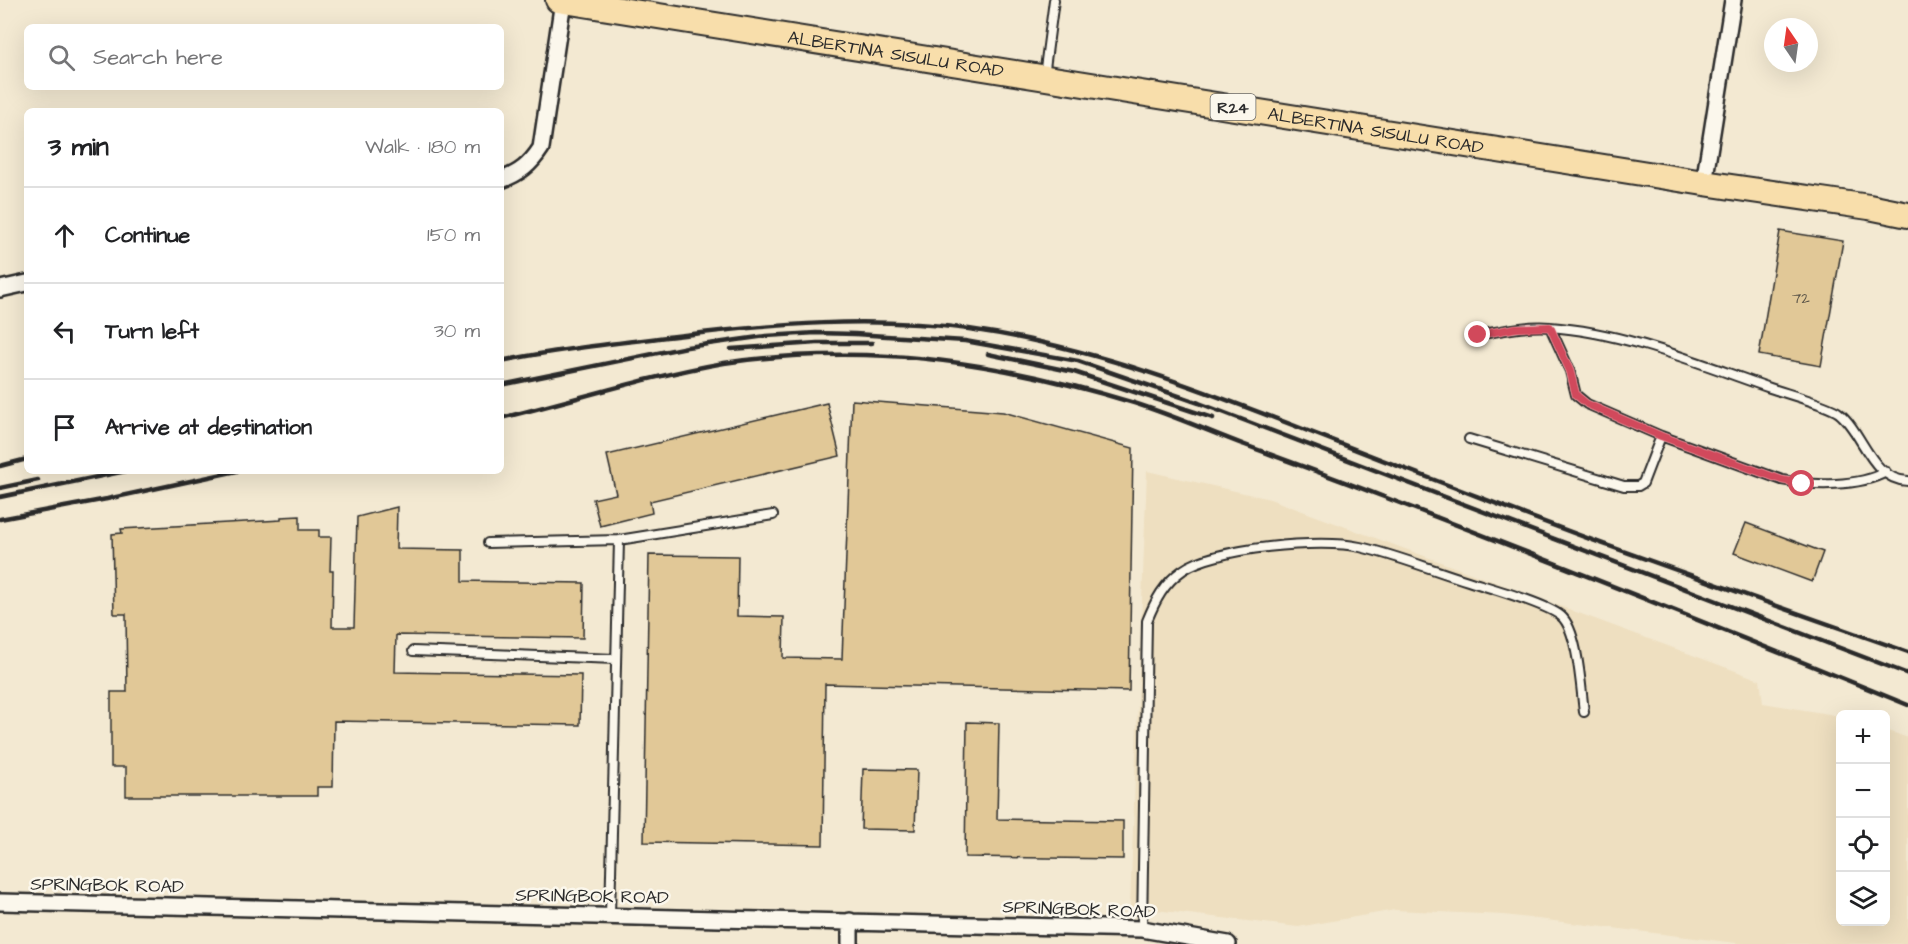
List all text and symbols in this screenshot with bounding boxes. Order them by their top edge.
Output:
north arrow [1764,18,1818,72]
search box [24,24,504,90]
street label: ALBERTINA SISULU ROAD [786,25,1006,84]
icon: search [45,41,78,74]
text: Search here [93,42,223,73]
road number: R24 [1210,94,1256,120]
street label: ALBERTINA SISULU ROAD [1266,102,1486,161]
text: 3 min [48,129,109,165]
text: Walk · 180 m [365,133,480,161]
icon: ahead [48,219,81,252]
text: Continue [105,220,190,251]
text: 150 m [427,221,480,249]
house number: 72 [1792,288,1810,309]
icon: left [48,315,81,348]
text: Turn left [105,316,199,347]
text: 30 m [434,317,480,345]
route end [1464,321,1490,347]
icon: arrive [48,411,81,444]
text: Arrive at destination [105,412,312,443]
route start [1788,470,1814,496]
map controls [1836,710,1890,926]
button: + [1836,710,1890,764]
button: − [1836,764,1890,818]
button: locate [1836,818,1890,872]
street label: SPRINGBOK ROAD [30,872,184,899]
button: layers [1836,872,1890,926]
street label: SPRINGBOK ROAD [515,883,669,910]
street label: SPRINGBOK ROAD [1002,894,1156,925]

